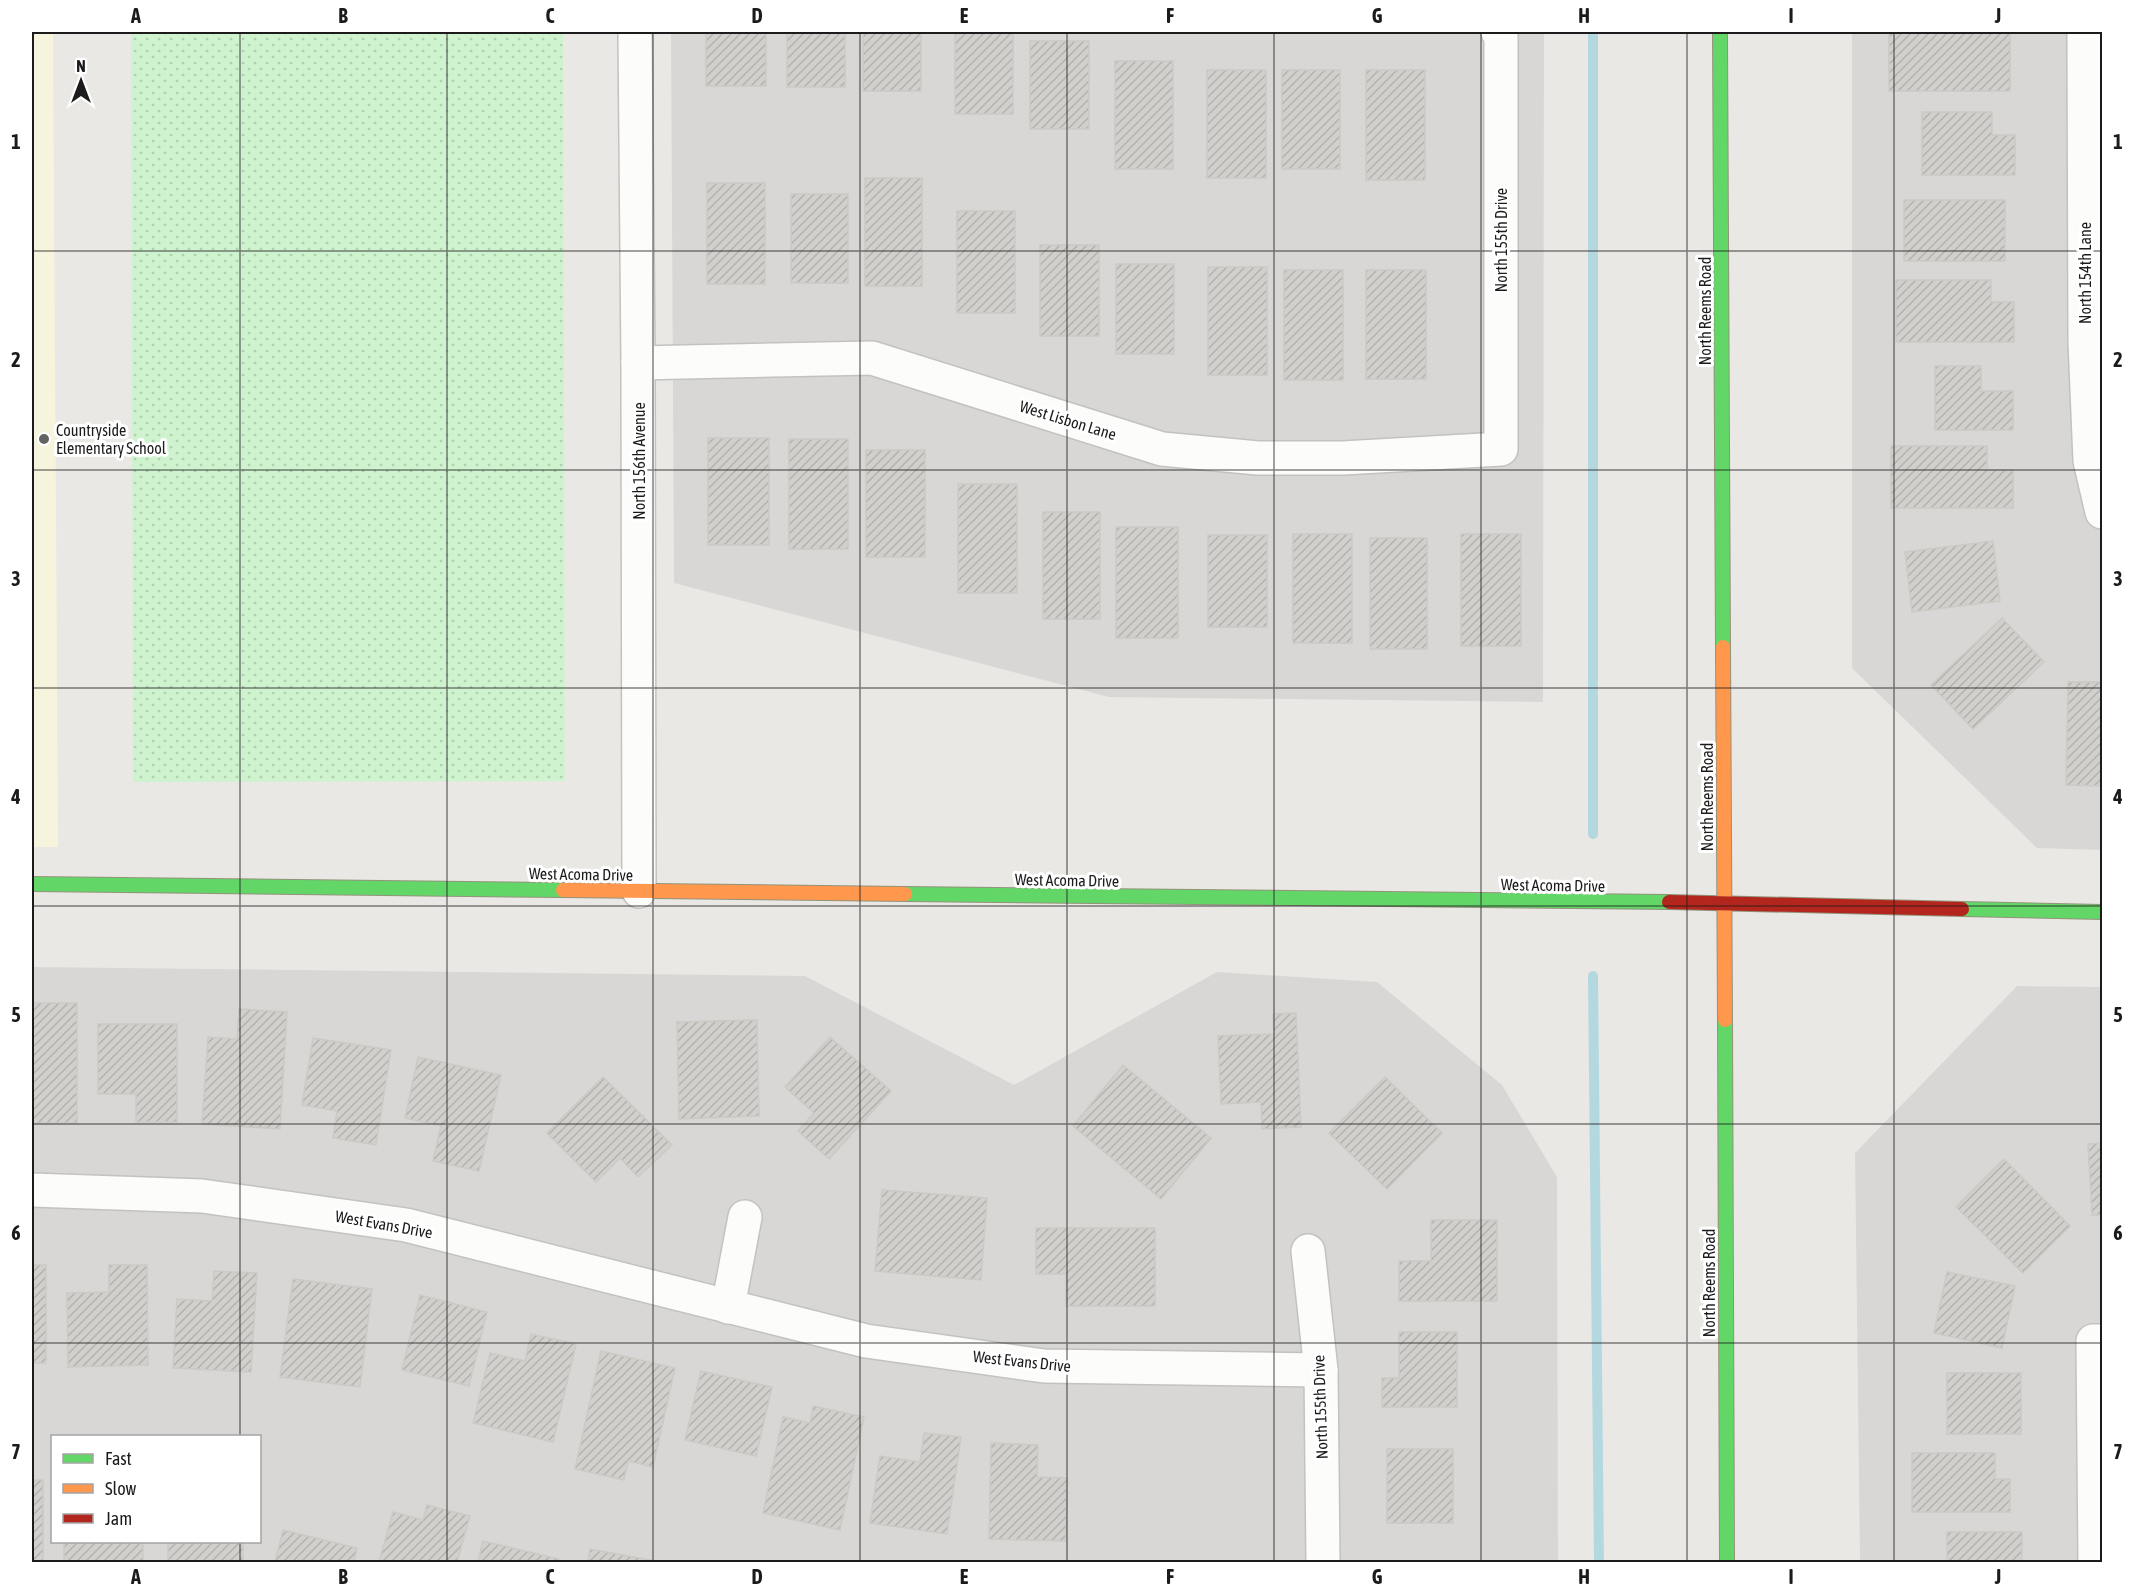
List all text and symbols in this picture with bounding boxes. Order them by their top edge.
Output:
text: A [130,4,141,27]
text: B [338,4,348,27]
text: C [546,4,555,27]
text: D [751,4,763,27]
text: E [960,4,969,27]
text: F [1166,4,1174,27]
text: G [1372,4,1383,27]
text: H [1578,4,1590,27]
text: I [1788,4,1794,27]
text: J [1994,4,2001,27]
north arrow [51,51,111,111]
text: N [76,57,86,75]
text: 1 [11,130,21,153]
text: 1 [2113,130,2123,153]
street label: North 155th Drive [1492,188,1510,292]
street label: North 154th Lane [2076,222,2094,324]
street label: North Reems Road [1696,257,1714,365]
text: 2 [11,348,21,371]
text: 2 [2113,348,2123,371]
street label: West Lisbon Lane [1018,397,1118,443]
street label: North 156th Avenue [630,402,648,520]
place label: Countryside Elementary School [56,421,167,458]
marker: Countryside Elementary School [37,432,51,446]
text: 3 [11,567,21,590]
text: 3 [2113,567,2123,590]
street label: North Reems Road [1698,743,1716,851]
text: 4 [10,785,21,808]
text: 4 [2112,785,2123,808]
street label: West Acoma Drive [529,864,633,884]
street label: West Acoma Drive [1015,870,1119,890]
street label: West Acoma Drive [1501,875,1605,895]
text: 5 [11,1003,21,1026]
text: 5 [2113,1003,2123,1026]
street label: West Evans Drive [334,1207,434,1241]
text: 6 [11,1221,21,1244]
text: 6 [2113,1221,2123,1244]
street label: North Reems Road [1700,1229,1718,1337]
street label: West Evans Drive [972,1347,1072,1375]
street label: North 155th Drive [1309,1355,1331,1459]
legend [51,1435,261,1543]
text: 7 [11,1440,21,1463]
text: 7 [2113,1440,2123,1463]
text: Fast [105,1448,132,1469]
text: Slow [105,1478,136,1499]
text: Jam [105,1508,132,1529]
text: A [130,1565,141,1588]
text: B [338,1565,348,1588]
text: C [546,1565,555,1588]
text: D [751,1565,763,1588]
text: E [960,1565,969,1588]
text: F [1166,1565,1174,1588]
text: G [1372,1565,1383,1588]
text: H [1578,1565,1590,1588]
text: I [1788,1565,1794,1588]
text: J [1994,1565,2001,1588]

